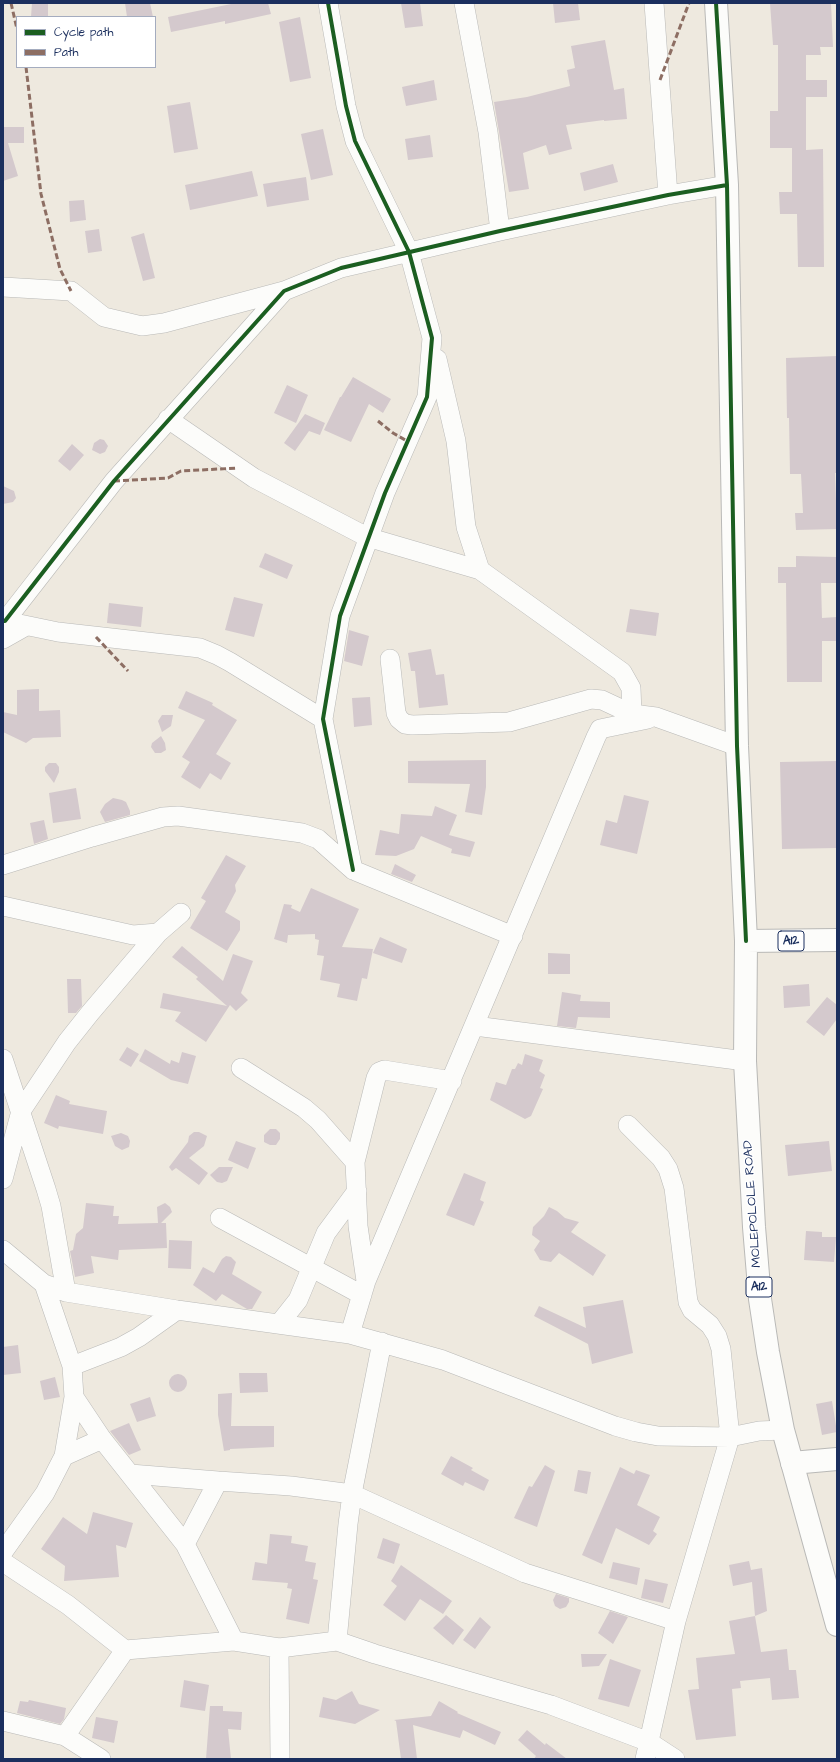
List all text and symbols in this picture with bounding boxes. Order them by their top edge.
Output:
legend [16,16,156,68]
text: Cycle path [54,24,113,41]
text: Path [54,44,79,61]
road number: A12 [778,931,804,951]
street label: MOLEPOLOLE ROAD [741,1140,765,1268]
road number: A12 [746,1277,772,1297]

